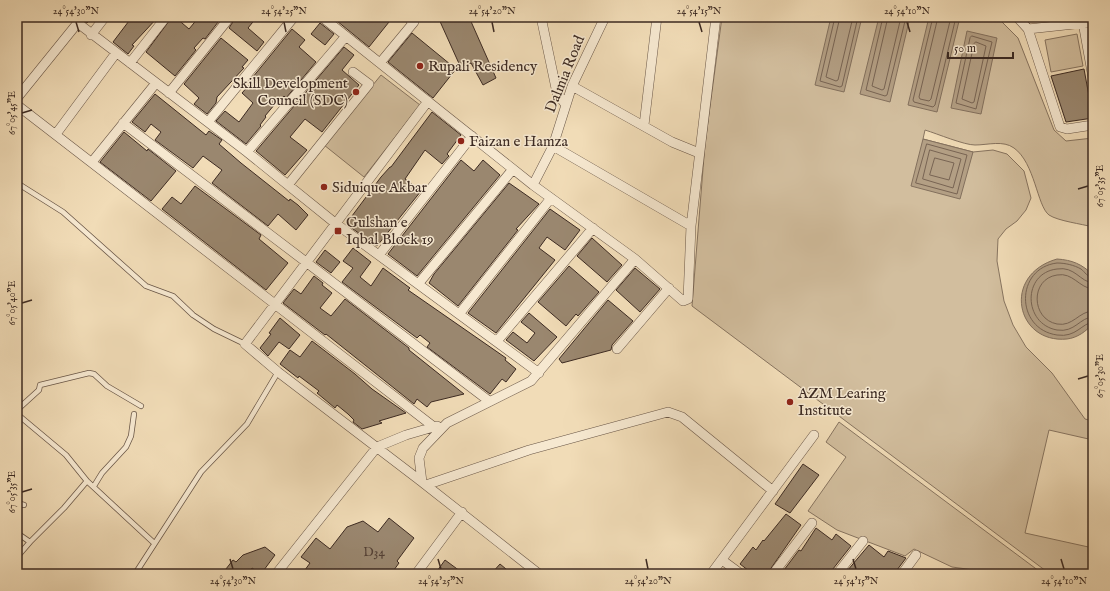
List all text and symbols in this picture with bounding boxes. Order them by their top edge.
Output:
text: 24°54'30"N [53,5,99,18]
text: 24°54'25"N [261,5,307,18]
text: 24°54'20"N [468,5,516,18]
text: 24°54'15"N [677,5,722,18]
text: 24°54'10"N [884,5,930,18]
street label: Dalmia Road [541,32,590,116]
scale bar [948,34,1013,60]
text: 50 m [954,41,976,56]
place label: Rupali Residency [428,57,538,76]
marker: Rupali Residency [415,61,425,71]
place label: Skill Development Council (SDC) [233,74,348,110]
marker: Skill Development Council (SDC) [351,87,361,97]
text: 67°05'45"E [6,91,19,135]
place label: Faizan e Hamza [469,132,569,151]
marker: Faizan e Hamza [456,136,466,146]
text: 67°05'35"E [1094,165,1107,207]
place label: Siduique Akbar [332,178,427,197]
marker: Siduique Akbar [319,182,329,192]
place label: Gulshan e Iqbal Block 19 [346,213,434,249]
marker: Gulshan e Iqbal Block 19 [333,226,343,236]
text: 67°05'40"E [6,280,19,326]
text: 67°05'30"E [1094,354,1107,398]
place label: AZM Learing Institute [797,384,887,420]
marker: AZM Learing Institute [785,397,795,407]
text: 67°05'35"E [6,471,19,513]
house number: D34 [363,544,385,561]
text: 24°54'30"N [210,575,256,588]
text: 24°54'25"N [418,575,464,588]
text: 24°54'20"N [624,575,672,588]
text: 24°54'15"N [834,575,879,588]
text: 24°54'10"N [1041,575,1087,588]

